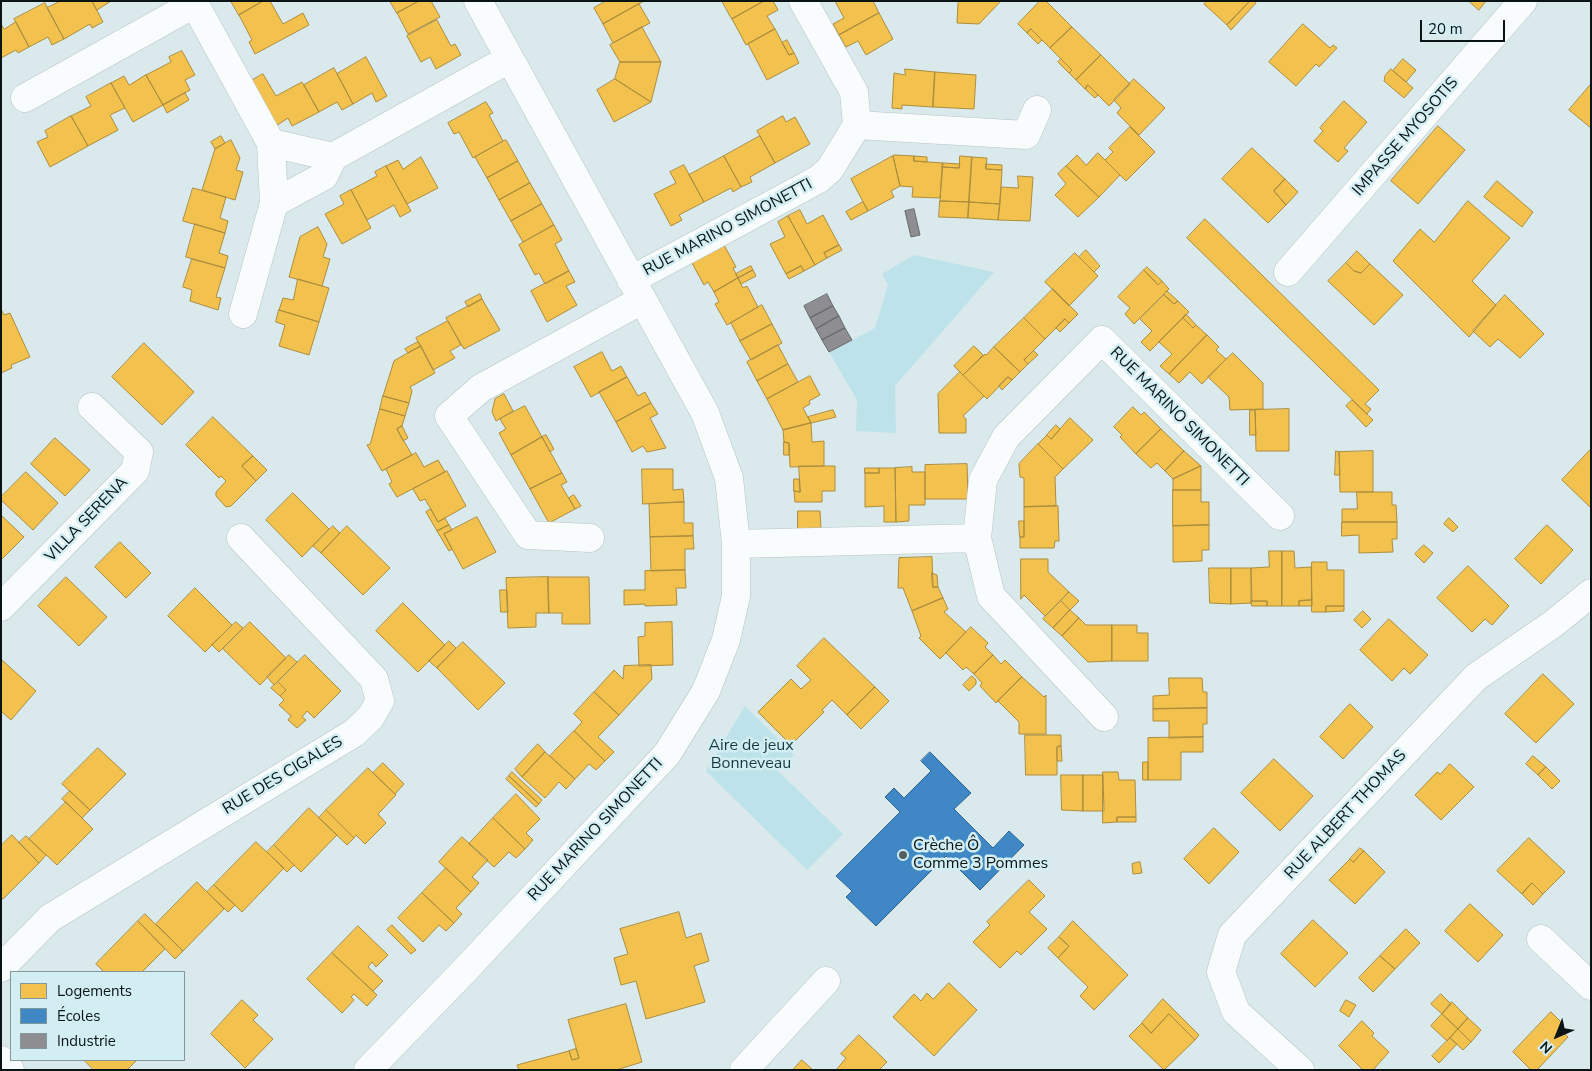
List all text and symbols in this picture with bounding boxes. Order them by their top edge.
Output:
scale bar [1422,10,1507,42]
text: 20 m [1428,19,1463,39]
street label: IMPASSE MYOSOTIS [1349,74,1463,200]
street label: RUE MARINO SIMONETTI [640,175,816,281]
street label: RUE MARINO SIMONETTI [1106,344,1252,490]
street label: VILLA SERENA [42,474,132,566]
street label: RUE DES CIGALES [220,733,346,819]
park label: Aire de jeux Bonneveau [708,736,794,774]
street label: RUE ALBERT THOMAS [1281,746,1411,884]
street label: RUE MARINO SIMONETTI [525,755,667,905]
place label: Crèche Ô Comme 3 Pommes [913,836,1048,874]
marker: Crèche Ô Comme 3 Pommes [897,849,909,861]
legend [10,971,185,1061]
text: Logements [57,981,132,1001]
text: Écoles [57,1006,100,1026]
north arrow [1532,1011,1582,1061]
text: Industrie [57,1031,116,1051]
text: N [1536,1037,1557,1058]

